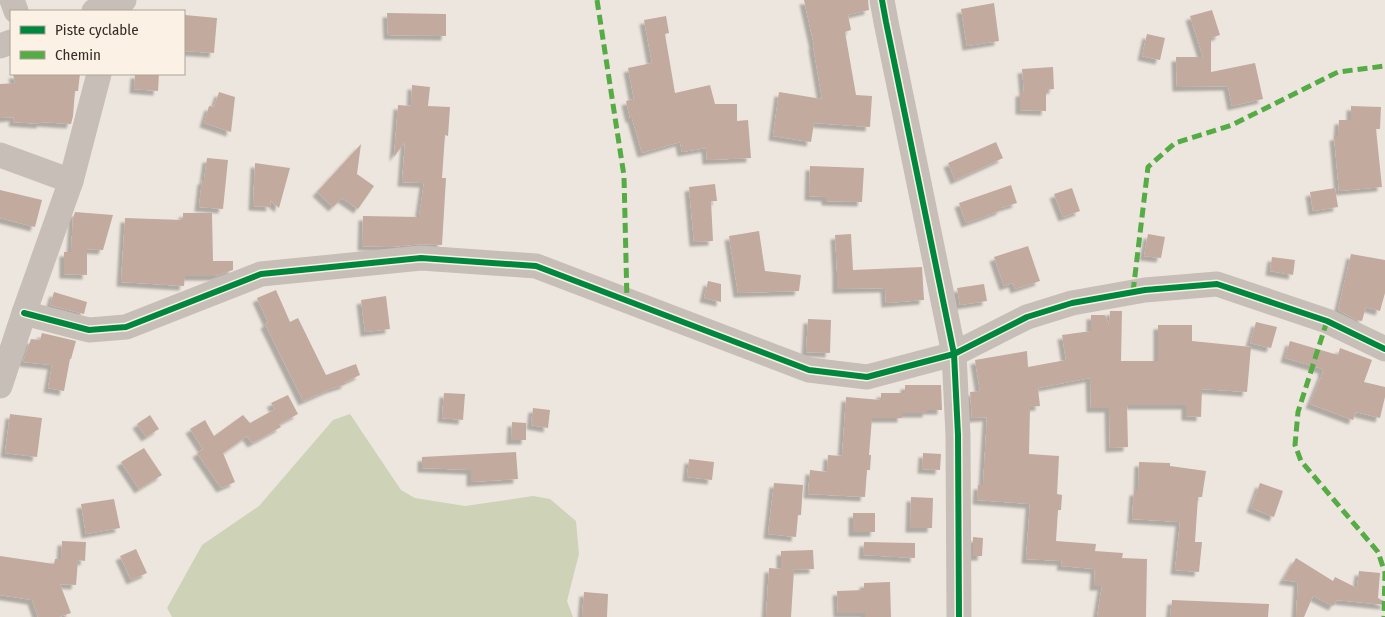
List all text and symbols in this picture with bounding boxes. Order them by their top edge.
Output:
legend [10,10,185,75]
text: Piste cyclable [55,21,139,39]
text: Chemin [55,46,101,64]

